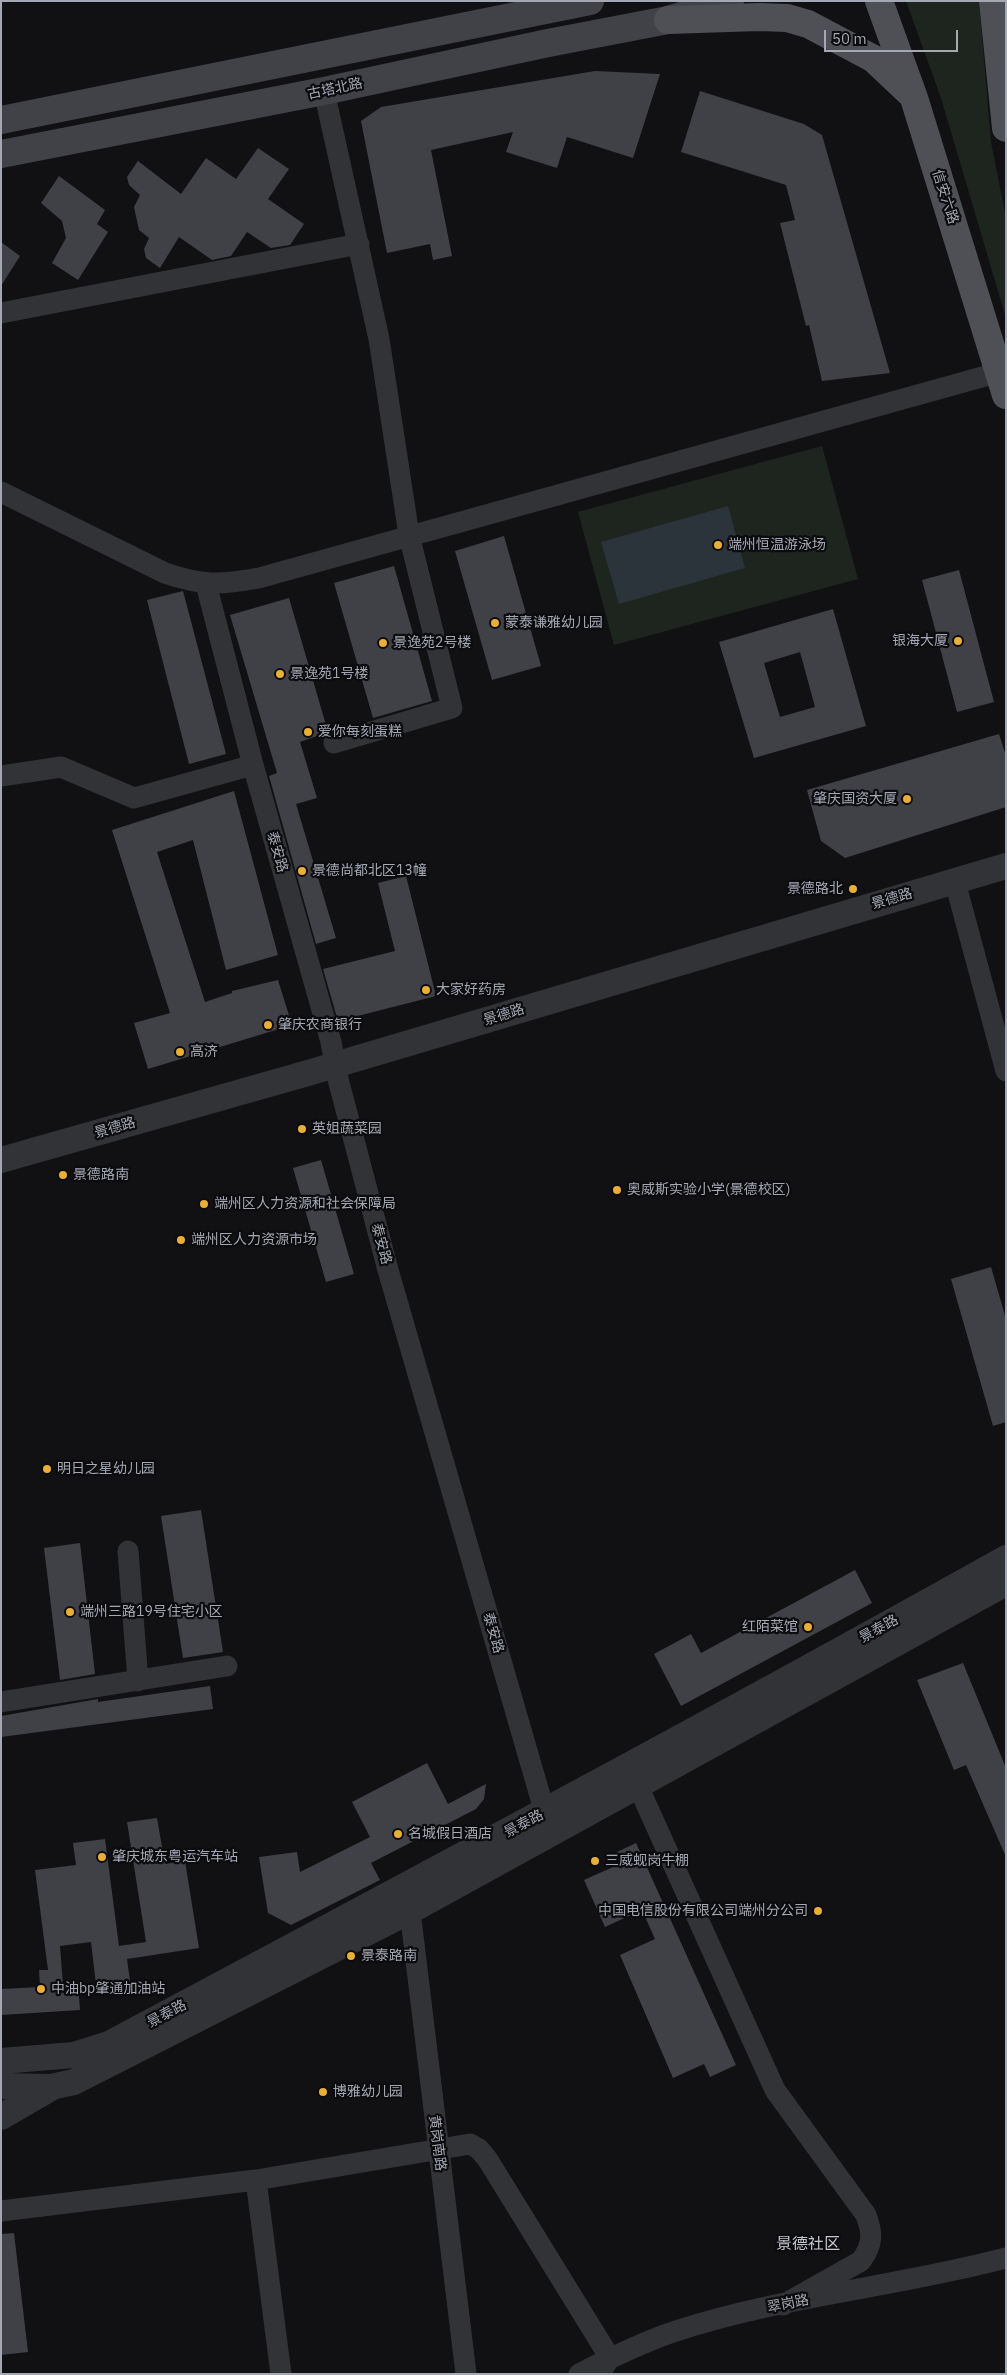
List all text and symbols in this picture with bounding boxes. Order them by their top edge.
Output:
scale bar [827,20,961,52]
text: 50 m [832,29,867,48]
street label: 古塔北路 [306,75,364,103]
street label: 信安六路 [928,168,962,226]
place label: 端州恒温游泳场 [728,537,826,553]
marker: 端州恒温游泳场 [712,539,724,551]
place label: 蒙泰谦雅幼儿园 [505,615,603,631]
marker: 蒙泰谦雅幼儿园 [489,617,501,629]
place label: 银海大厦 [892,633,948,649]
place label: 景逸苑2号楼 [393,635,471,651]
marker: 银海大厦 [952,635,964,647]
marker: 景逸苑2号楼 [377,637,389,649]
place label: 景逸苑1号楼 [290,666,368,682]
marker: 景逸苑1号楼 [274,668,286,680]
place label: 爱你每刻蛋糕 [318,724,402,740]
marker: 爱你每刻蛋糕 [302,726,314,738]
place label: 肇庆国资大厦 [813,791,897,807]
marker: 肇庆国资大厦 [901,793,913,805]
street label: 泰安路 [263,829,291,875]
place label: 景德尚都北区13幢 [312,863,427,879]
marker: 景德尚都北区13幢 [296,865,308,877]
place label: 景德路北 [787,881,843,897]
marker: 景德路北 [847,883,859,895]
street label: 景德路 [869,885,915,913]
place label: 大家好药房 [436,982,506,998]
marker: 大家好药房 [420,984,432,996]
street label: 景德路 [481,1001,527,1029]
place label: 肇庆农商银行 [278,1017,362,1033]
marker: 肇庆农商银行 [262,1019,274,1031]
place label: 高济 [190,1044,218,1060]
marker: 高济 [174,1046,186,1058]
street label: 景德路 [92,1114,138,1142]
place label: 英姐蔬菜园 [312,1121,382,1137]
marker: 英姐蔬菜园 [296,1123,308,1135]
place label: 景德路南 [73,1167,129,1183]
marker: 景德路南 [57,1169,69,1181]
place label: 奥威斯实验小学(景德校区) [627,1182,790,1198]
marker: 奥威斯实验小学(景德校区) [611,1184,623,1196]
place label: 端州区人力资源和社会保障局 [214,1196,396,1212]
marker: 端州区人力资源和社会保障局 [198,1198,210,1210]
street label: 泰安路 [367,1222,395,1266]
place label: 端州区人力资源市场 [191,1232,317,1248]
marker: 端州区人力资源市场 [175,1234,187,1246]
place label: 明日之星幼儿园 [57,1461,155,1477]
marker: 明日之星幼儿园 [41,1463,53,1475]
place label: 端州三路19号住宅小区 [80,1604,223,1620]
marker: 端州三路19号住宅小区 [64,1606,76,1618]
street label: 泰安路 [479,1610,507,1656]
street label: 景泰路 [857,1611,901,1647]
place label: 红陌菜馆 [742,1619,798,1635]
marker: 红陌菜馆 [802,1621,814,1633]
street label: 景泰路 [502,1807,546,1841]
place label: 名城假日酒店 [408,1826,492,1842]
marker: 名城假日酒店 [392,1828,404,1840]
place label: 肇庆城东粤运汽车站 [112,1849,238,1865]
marker: 肇庆城东粤运汽车站 [96,1851,108,1863]
place label: 三威蚬岗牛棚 [605,1853,689,1869]
marker: 三威蚬岗牛棚 [589,1855,601,1867]
place label: 中国电信股份有限公司端州分公司 [598,1903,808,1919]
marker: 中国电信股份有限公司端州分公司 [812,1905,824,1917]
place label: 景泰路南 [361,1948,417,1964]
marker: 景泰路南 [345,1950,357,1962]
place label: 中油bp肇通加油站 [51,1981,165,1997]
marker: 中油bp肇通加油站 [35,1983,47,1995]
street label: 景泰路 [145,1997,189,2031]
place label: 博雅幼儿园 [333,2084,403,2100]
marker: 博雅幼儿园 [317,2086,329,2098]
street label: 黄岗南路 [425,2114,449,2172]
district label: 景德社区 [776,2234,840,2254]
street label: 翠岗路 [766,2292,810,2316]

